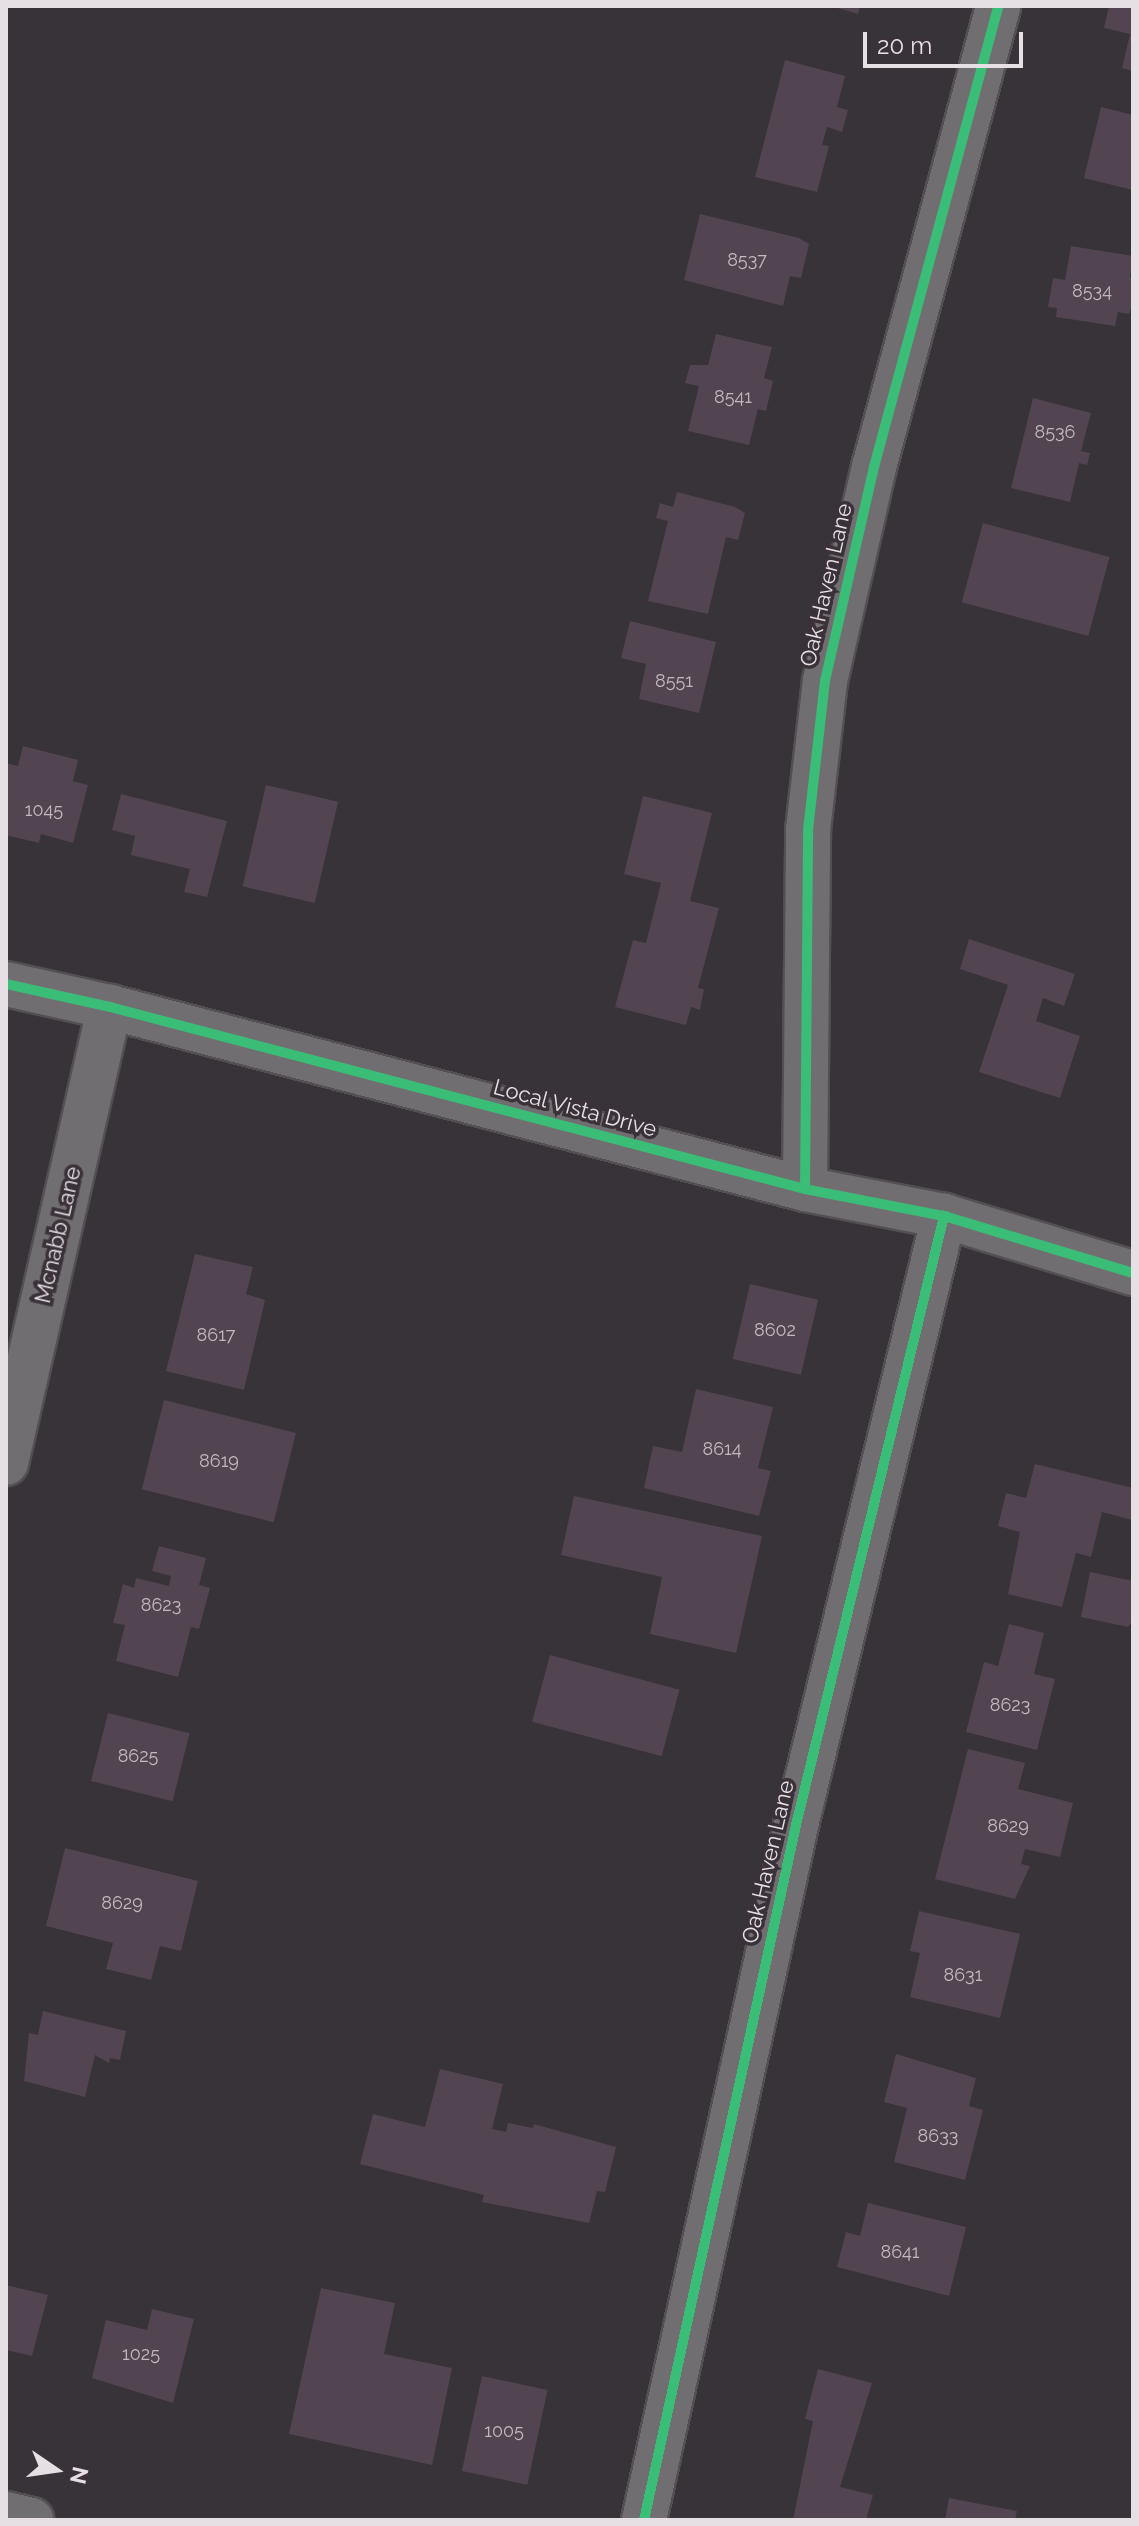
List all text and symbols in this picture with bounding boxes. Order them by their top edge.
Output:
scale bar [867,16,1027,66]
text: 20 m [877,31,932,60]
house number: 8537 [727,249,767,271]
house number: 8534 [1072,280,1112,302]
house number: 8541 [714,386,752,408]
house number: 8536 [1035,421,1075,443]
street label: Oak Haven Lane [794,501,858,669]
house number: 8551 [655,670,693,692]
house number: 1045 [25,799,63,821]
street label: Local Vista Drive [490,1073,660,1143]
street label: Mcnabb Lane [29,1164,87,1306]
house number: 8602 [754,1319,796,1341]
house number: 8617 [197,1324,235,1346]
house number: 8614 [702,1438,742,1460]
house number: 8619 [199,1450,239,1472]
house number: 8623 [141,1594,181,1616]
house number: 8623 [990,1694,1030,1716]
house number: 8625 [118,1745,158,1767]
street label: Oak Haven Lane [736,1778,800,1946]
house number: 8629 [987,1815,1029,1837]
house number: 8629 [101,1892,143,1914]
house number: 8631 [944,1964,982,1986]
house number: 8633 [918,2125,958,2147]
house number: 8641 [880,2241,920,2263]
house number: 1025 [122,2343,160,2365]
house number: 1005 [484,2420,524,2442]
north arrow [16,2430,96,2510]
text: N [65,2464,94,2486]

